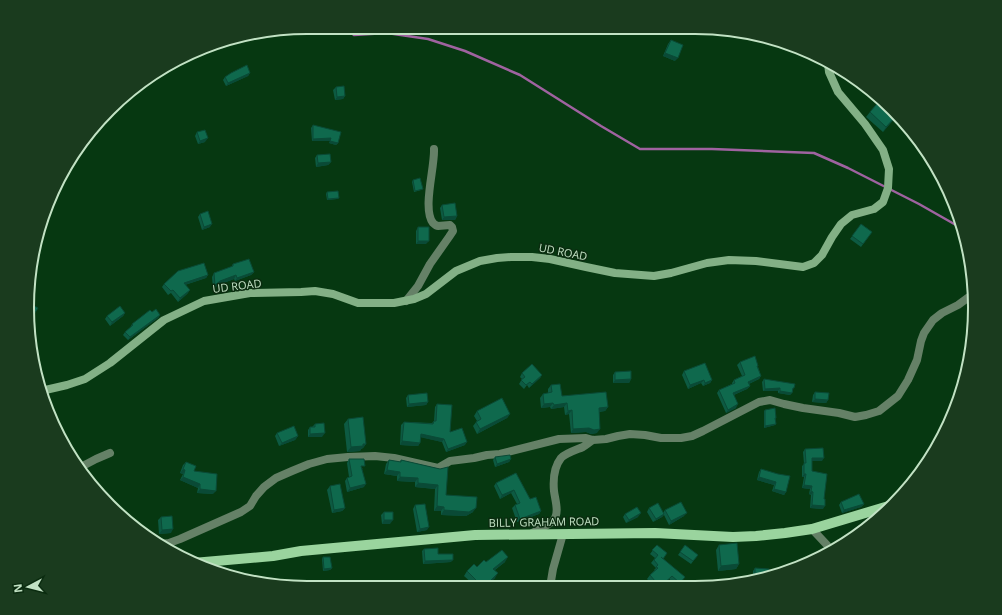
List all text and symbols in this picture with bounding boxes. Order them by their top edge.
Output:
street label: UD ROAD [538,239,589,264]
street label: UD ROAD [212,275,262,296]
street label: BILLY GRAHAM ROAD [489,513,599,530]
north arrow [8,567,48,607]
text: N [10,583,26,594]

